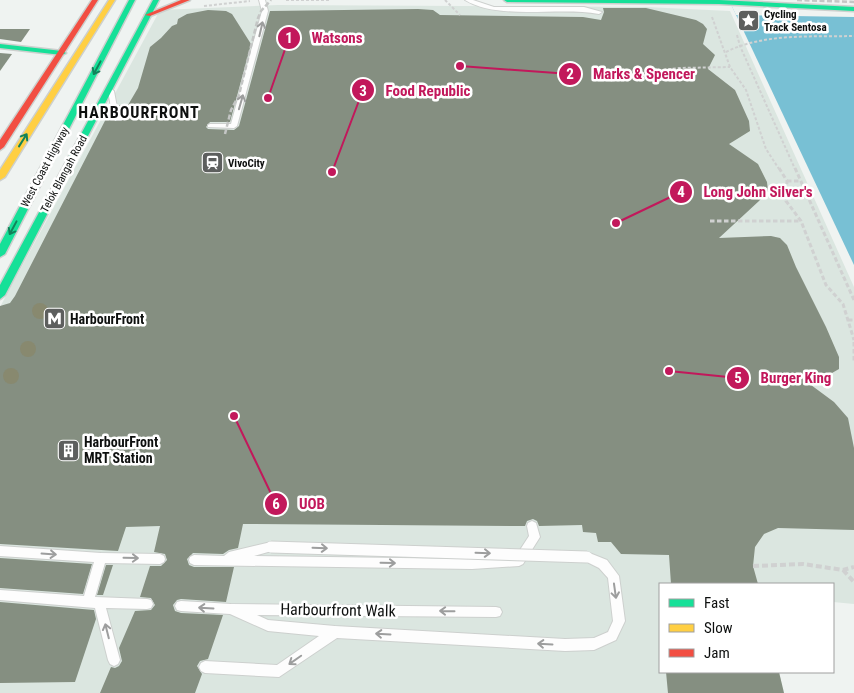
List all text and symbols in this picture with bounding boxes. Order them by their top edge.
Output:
place icon: Cycling Track Sentosa [736,8,760,32]
place label: Cycling Track Sentosa [764,8,827,34]
one-way arrow [257,22,266,38]
callout: Watsons [277,23,373,53]
text: 1 [285,29,293,47]
text: Watsons [311,29,363,47]
callout: Marks & Spencer [558,59,705,89]
one-way arrow [92,61,102,76]
text: 2 [566,65,574,83]
text: Marks & Spencer [593,65,695,83]
callout: Food Republic [350,75,480,105]
text: 3 [359,82,367,100]
text: Food Republic [386,82,471,100]
one-way arrow [236,94,246,110]
district label: HARBOURFRONT [78,103,200,122]
street label: West Coast Highway [18,124,72,209]
one-way arrow [17,133,28,147]
street label: Telok Blangah Road [38,133,90,215]
station icon: VivoCity [200,151,224,175]
place label: VivoCity [228,157,265,170]
callout: Long John Silver's [668,177,822,207]
text: 4 [677,183,685,201]
text: Long John Silver's [703,183,813,201]
one-way arrow [8,220,17,235]
metro station icon: HarbourFront [42,307,66,331]
place label: HarbourFront [70,311,144,327]
callout: Burger King [726,363,841,393]
text: 5 [734,369,742,387]
text: Burger King [761,369,831,387]
place label: HarbourFront MRT Station [84,434,158,466]
building icon: HarbourFront MRT Station [56,438,80,462]
callout: UOB [264,489,335,519]
text: 6 [272,495,280,513]
text: UOB [299,495,325,513]
one-way arrow [312,543,328,553]
one-way arrow [474,549,490,558]
one-way arrow [40,550,56,559]
one-way arrow [122,553,139,563]
one-way arrow [380,558,396,568]
one-way arrow [610,583,620,599]
legend [659,583,834,673]
text: Fast [704,594,729,612]
street label: Harbourfront Walk [280,599,397,621]
one-way arrow [198,603,214,612]
one-way arrow [439,606,456,616]
text: Slow [704,619,733,637]
one-way arrow [101,623,111,639]
one-way arrow [375,630,391,639]
one-way arrow [537,639,553,648]
text: Jam [704,644,730,662]
one-way arrow [289,655,303,665]

